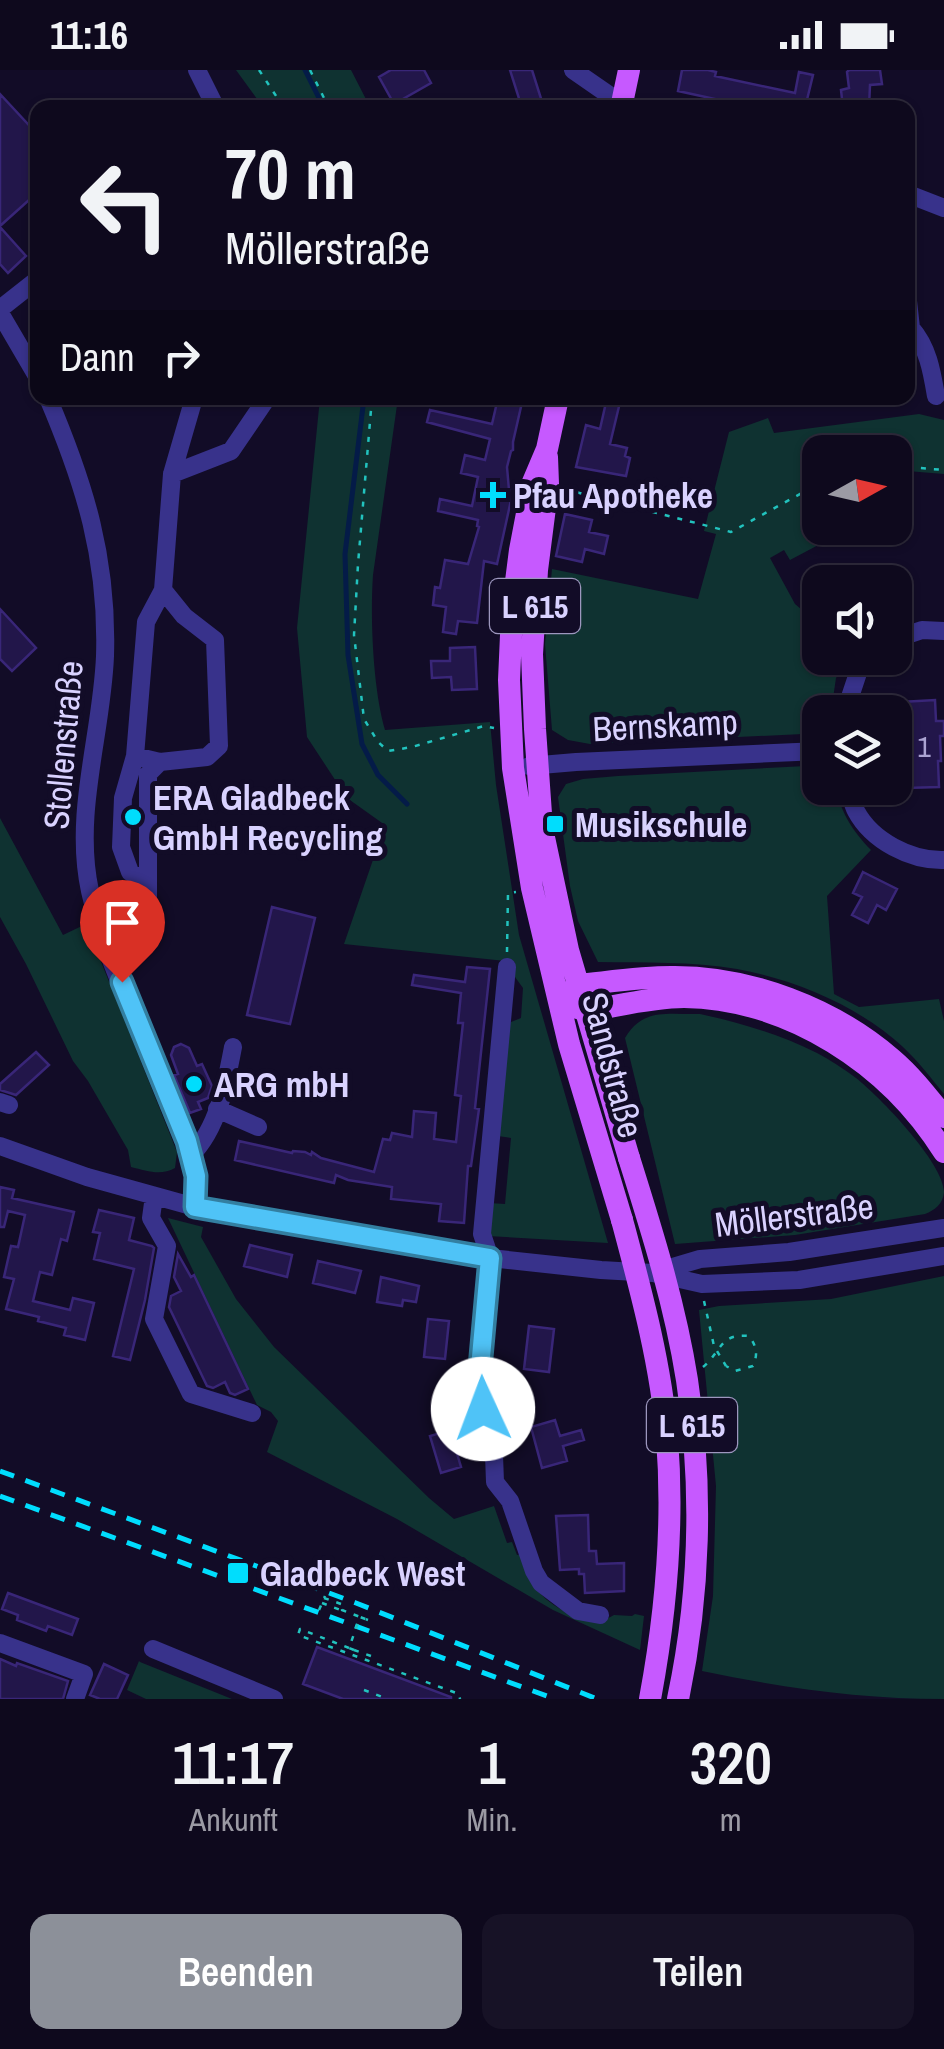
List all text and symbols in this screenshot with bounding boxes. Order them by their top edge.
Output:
text: 11:16 [50,10,128,61]
text: 70 m [225,127,356,221]
icon: left [60,140,190,270]
text: Möllerstraße [225,217,430,278]
icon: right [154,330,209,385]
text: Dann [60,332,134,383]
north arrow [802,435,912,545]
map controls [802,435,912,805]
place label: Pfau Apotheke [513,472,713,519]
marker: Pfau Apotheke [482,484,504,506]
button: sound [802,565,912,675]
road number: L 615 [490,579,580,633]
street label: Stollenstraße [32,659,94,831]
button: layers [802,695,912,805]
street label: Bernskamp [591,698,739,752]
house number: 1 [917,726,931,766]
place label: ERA Gladbeck GmbH Recycling [153,774,383,861]
place label: Musikschule [575,801,747,848]
marker: ERA Gladbeck GmbH Recycling [122,806,144,828]
marker: Musikschule [544,813,566,835]
pin [80,880,165,983]
icon: arrive [95,895,150,950]
street label: Sandstraße [571,987,655,1143]
place label: ARG mbH [214,1061,350,1108]
marker: ARG mbH [183,1073,205,1095]
street label: Möllerstraße [712,1182,876,1248]
position arrow [431,1357,535,1461]
road number: L 615 [647,1398,737,1452]
place label: Gladbeck West [260,1550,466,1597]
marker: Gladbeck West [225,1560,251,1586]
text: 11:17 [172,1722,294,1803]
text: 1 [478,1722,506,1803]
text: 320 [690,1722,772,1803]
text: Ankunft [189,1798,278,1841]
text: Min. [466,1798,517,1841]
text: m [720,1798,742,1841]
button: Beenden [30,1914,462,2029]
button: Teilen [482,1914,914,2029]

